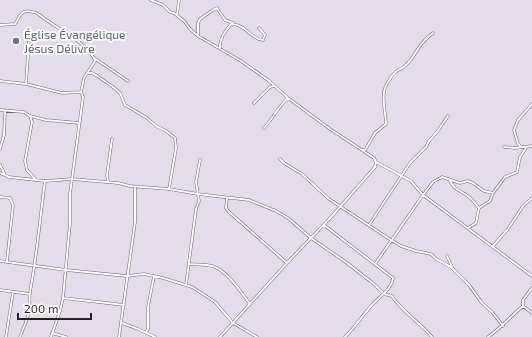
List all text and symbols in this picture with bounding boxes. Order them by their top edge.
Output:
place label: Église Évangélique Jésus Délivre [24,27,126,55]
marker: Église Évangélique Jésus Délivre [11,36,21,46]
scale bar [18,295,91,321]
text: 200 m [24,301,58,315]

